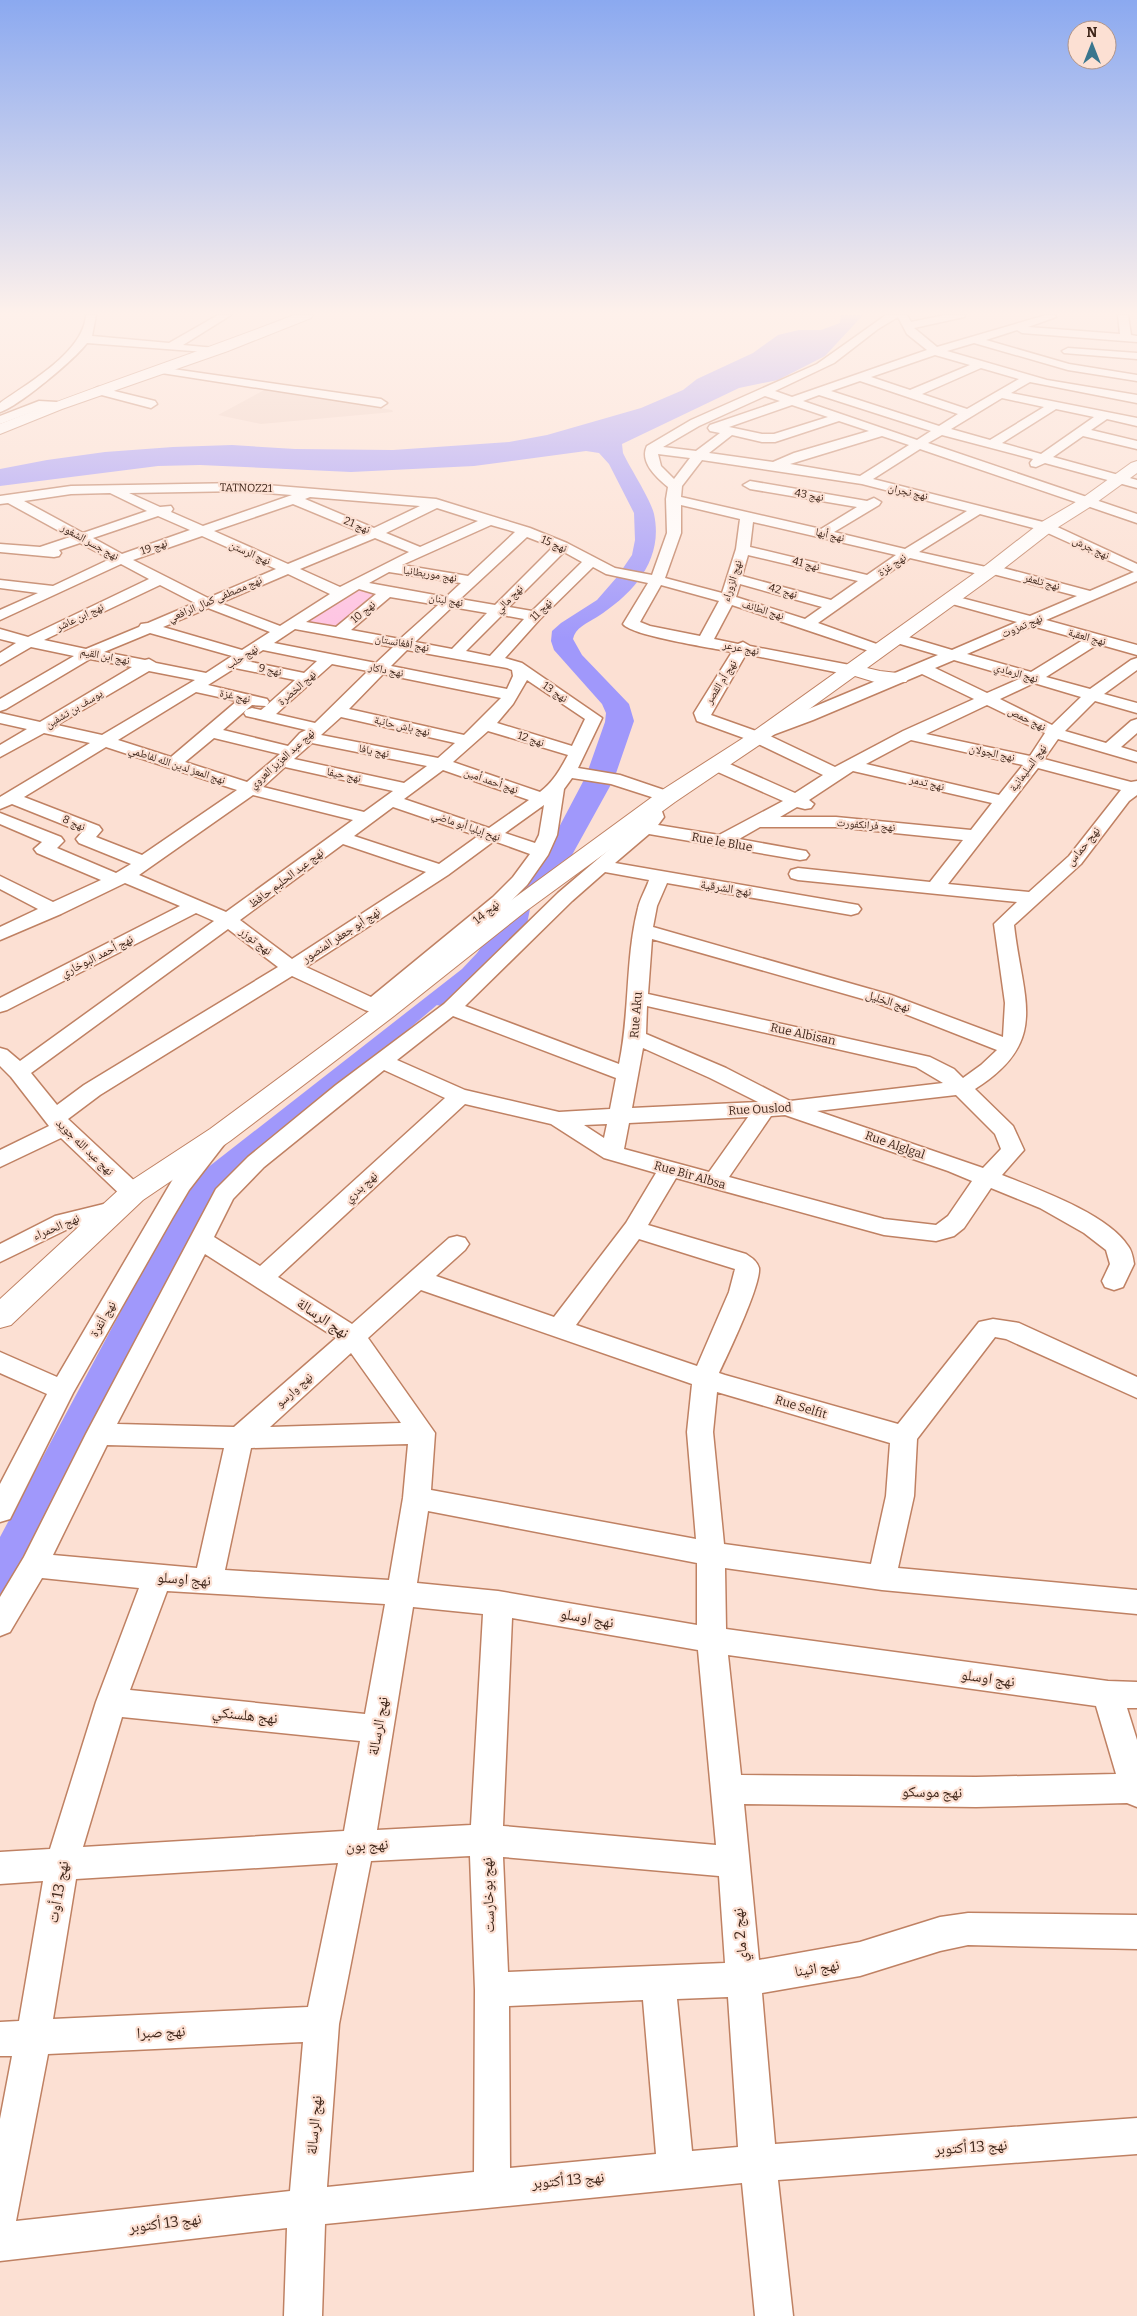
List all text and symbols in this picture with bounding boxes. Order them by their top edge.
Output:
north arrow [1067,20,1117,70]
text: N [1087,24,1098,41]
street label: TATNOZ21 [220,481,273,495]
street label: نهج نجران [887,481,929,503]
street label: نهج 43 [793,486,825,504]
street label: نهج 21 [342,514,372,536]
street label: نهج جسر الشغور [58,520,121,563]
street label: نهج أبها [814,525,846,545]
street label: نهج 15 [539,533,569,555]
street label: نهج جرش [1070,534,1112,562]
street label: نهج 19 [139,536,169,558]
street label: نهج الرستن [227,538,273,568]
street label: نهج غزة [875,551,909,579]
street label: نهج 41 [791,554,821,574]
street label: نهج الزوراء [719,559,745,603]
street label: نهج موريطانيا [402,563,458,585]
street label: نهج تلعفر [1022,571,1061,593]
street label: نهج مصطفى كمال الرافعي [166,573,265,626]
street label: نهج 42 [767,581,799,601]
street label: نهج مالي [492,582,527,617]
street label: نهج لبنان [428,591,464,609]
street label: نهج 11 [527,596,555,624]
street label: نهج الطائف [740,597,786,623]
street label: نهج 10 [348,598,378,626]
street label: نهج ابن عاشر [53,600,106,634]
street label: نهج تمزوت [1000,612,1044,640]
street label: نهج العقبة [1067,626,1107,648]
street label: نهج أفغانستان [374,631,430,654]
street label: نهج عرعر [721,638,760,658]
street label: نهج حلب [224,642,260,672]
street label: نهج ابن القيم [79,645,131,668]
street label: نهج أم القصر [701,657,740,707]
street label: نهج داكار [366,660,405,680]
street label: نهج 9 [257,661,283,679]
street label: نهج الرمادي [992,661,1040,687]
street label: نهج الخضرة [275,668,319,708]
street label: نهج 13 [540,679,570,705]
street label: يوسف بن تشفين [43,686,106,731]
street label: نهج غزة [218,686,252,706]
street label: نهج حمص [1006,704,1048,734]
street label: نهج باش حانبة [373,713,431,739]
street label: نهج عبد العزيز العروي [247,726,318,793]
street label: نهج 12 [516,729,546,749]
street label: نهج يافا [358,742,390,760]
street label: نهج الجولان [968,742,1016,764]
street label: نهج السليمانية [1007,742,1049,794]
street label: نهج المعز لدين الله لفاطمي [126,743,227,788]
street label: نهج حيفا [326,765,362,785]
street label: نهج أحمد أمين [462,765,520,796]
street label: نهج تدمر [907,772,946,793]
street label: نهح إيليا أبو ماضي [429,807,502,846]
street label: نهج 8 [61,813,87,833]
street label: نهج فرانكفورت [836,816,896,834]
street label: نهج حماس [1063,824,1103,868]
street label: Rue le Blue [690,830,754,854]
street label: نهج عبد الحليم حافظ [246,845,327,912]
street label: نهج الشرقية [700,877,752,899]
street label: نهج 14 [470,897,502,927]
street label: نهج أبو جعفر المنصور [298,905,383,966]
street label: نهج توزر [236,923,275,958]
street label: نهج أحمد البوخاري [59,932,137,983]
street label: نهج الخليل [864,987,912,1015]
street label: Rue Aku [627,991,645,1039]
street label: Rue Albisan [769,1020,837,1048]
street label: Rue Ouslod [728,1100,792,1118]
street label: نهج عبد الله جويد [53,1116,117,1178]
street label: Rue Alglgal [863,1128,927,1162]
street label: Rue Bir Albsa [653,1158,728,1192]
street label: نهج بدري [342,1169,382,1208]
street label: نهج الحمراء [30,1211,82,1243]
street label: نهج الرسالة [293,1294,353,1343]
street label: نهج أنقرة [87,1299,119,1339]
street label: نهج وارسو [273,1370,315,1410]
street label: Rue Selfit [773,1393,829,1422]
street label: نهج اوسلو [156,1568,212,1591]
street label: نهج اوسلو [559,1604,615,1633]
street label: نهج اوسلو [960,1665,1016,1692]
street label: نهج الرسالة [364,1695,393,1757]
street label: نهج هلسنكي [211,1703,279,1730]
street label: نهج موسكو [902,1782,962,1803]
street label: نهج بون [345,1835,389,1856]
street label: نهج بوخارست [478,1857,499,1933]
street label: نهج 13 أوت [44,1860,73,1925]
street label: نهج 2 ماي [729,1907,754,1963]
street label: نهج اثينا [793,1956,841,1981]
street label: نهج صبرا [136,2022,186,2043]
street label: نهج الرسالة [302,2095,327,2155]
street label: نهج 13 أكتوبر [933,2135,1008,2160]
street label: نهج 13 أكتوبر [530,2168,605,2193]
street label: نهج 13 أكتوبر [127,2210,202,2237]

